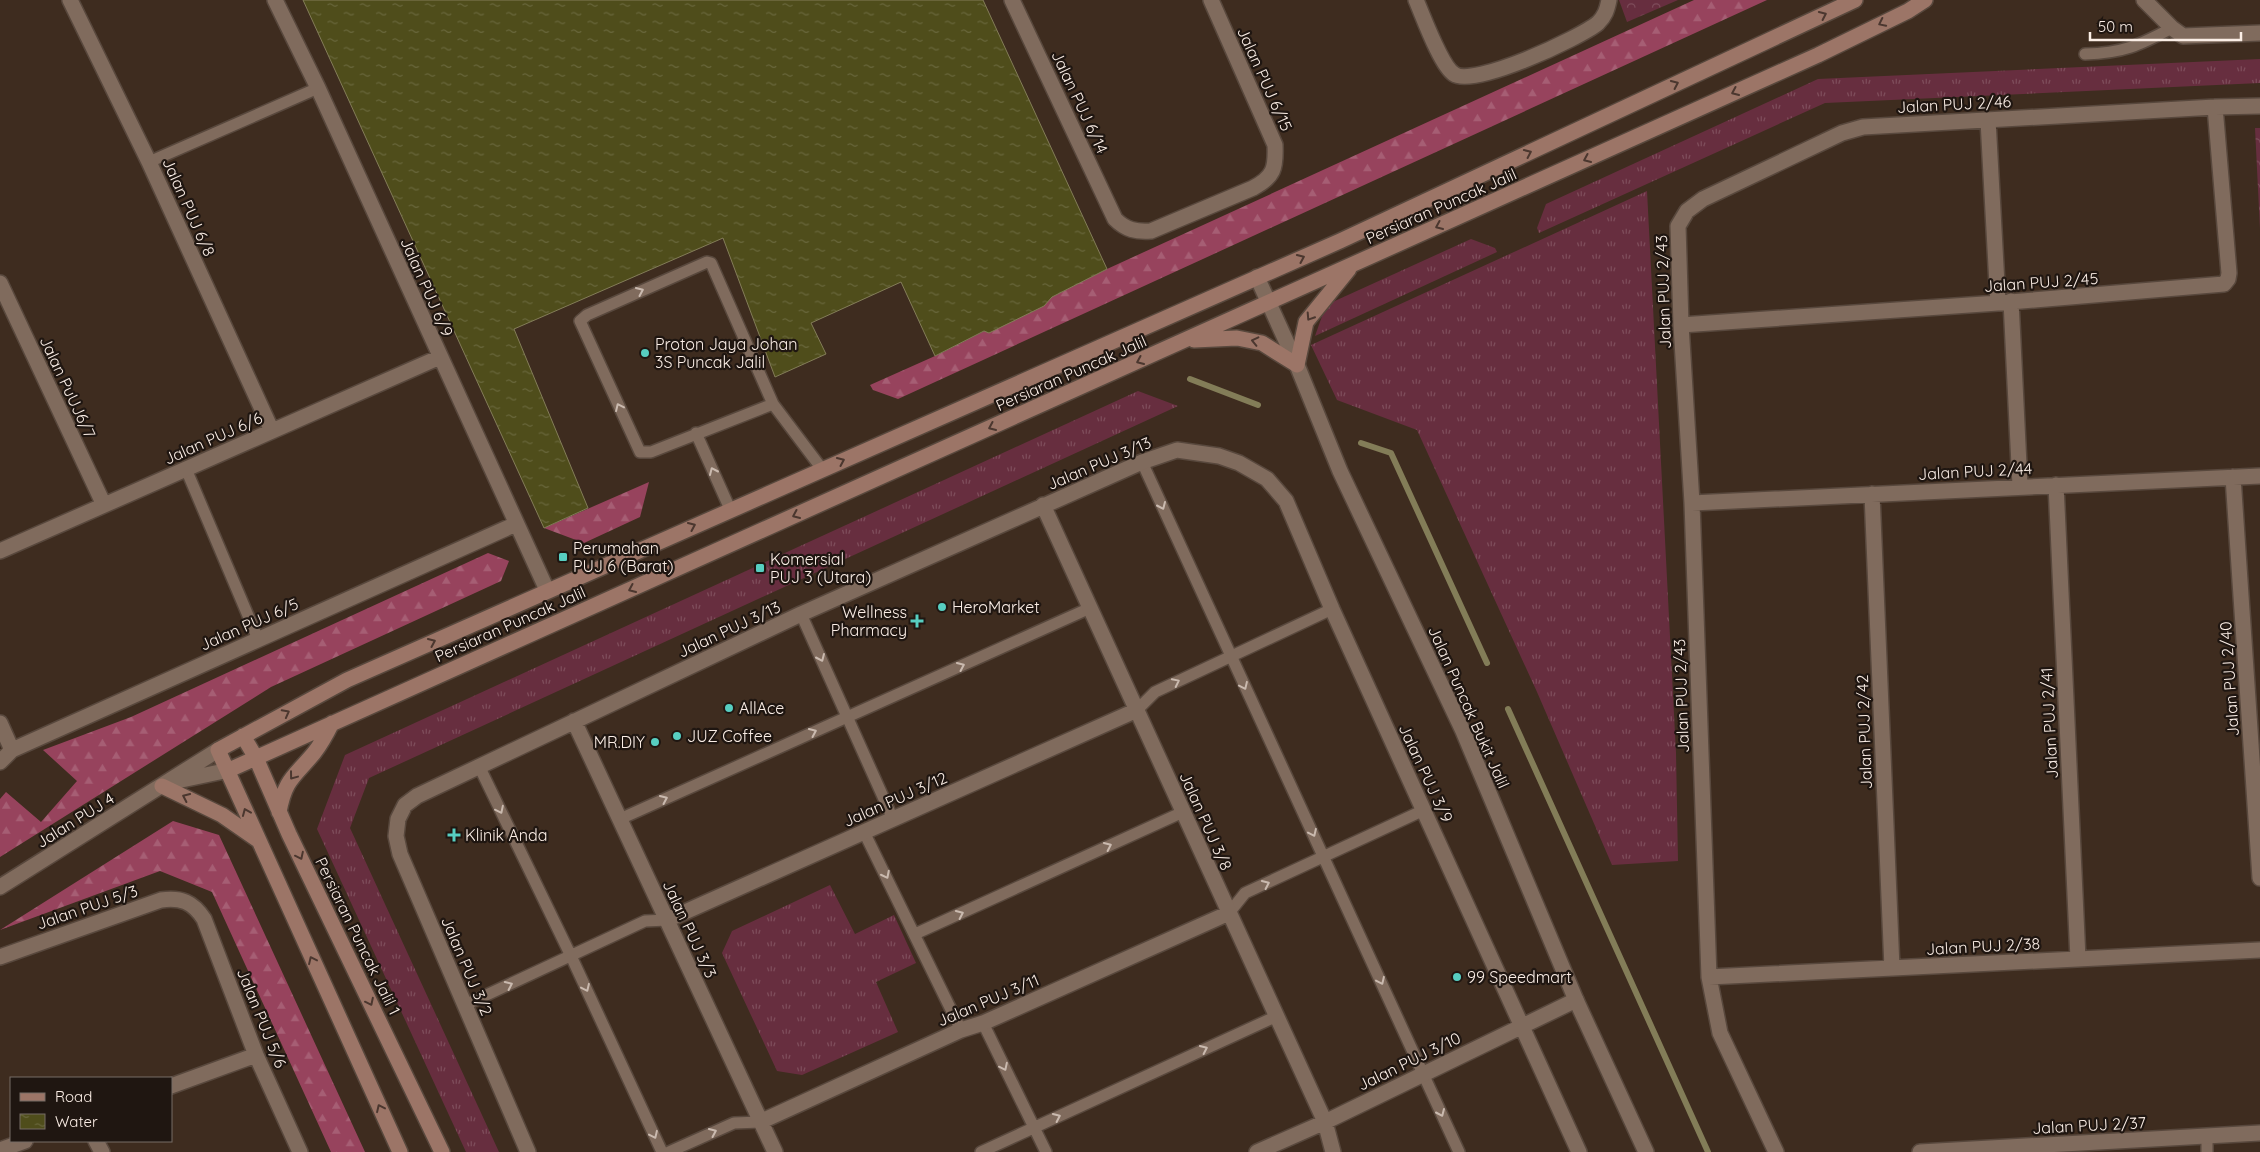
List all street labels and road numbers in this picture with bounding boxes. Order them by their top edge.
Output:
street label: Jalan PUJ 6/15 [1233,24,1297,134]
street label: Jalan PUJ 6/14 [1047,47,1113,157]
street label: Jalan PUJ 2/46 [1896,91,2012,117]
street label: Jalan PUJ 6/8 [158,155,220,259]
street label: Persiaran Puncak Jalil [1363,164,1519,248]
street label: Jalan PUJ 6/9 [396,234,458,340]
street label: Jalan PUJ 2/43 [1651,235,1675,349]
street label: Jalan PUJ 2/45 [1983,268,2099,296]
street label: Persiaran Puncak Jalil [993,331,1149,415]
street label: Jalan PuUJ6/7 [36,333,100,441]
street label: Jalan PUJ 6/6 [161,407,266,469]
street label: Jalan PUJ 3/13 [1044,432,1154,494]
street label: Jalan PUJ 2/44 [1917,458,2033,484]
street label: Persiaran Puncak Jalil [432,582,588,666]
street label: Jalan PUJ 6/5 [197,593,301,655]
street label: Jalan PUJ 3/13 [674,596,784,662]
street label: Jalan PUJ 2/40 [2215,621,2243,737]
street label: Jalan Puncak Bukit Jalil [1424,623,1514,791]
street label: Jalan PUJ 2/43 [1669,639,1693,753]
street label: Jalan PUJ 2/41 [2036,667,2062,779]
street label: Jalan PUJ 2/42 [1852,674,1876,790]
street label: Jalan PUJ 3/9 [1395,721,1457,825]
street label: Jalan PUJ 3/12 [840,767,950,831]
street label: Jalan PUJ 3/8 [1175,769,1237,873]
street label: Jalan PUJ 4 [32,788,118,852]
street label: Persiaran Puncak Jalil 1 [311,854,405,1018]
street label: Jalan PUJ 3/3 [659,877,721,981]
street label: Jalan PUJ 5/3 [34,880,140,934]
street label: Jalan PUJ 3/2 [437,913,497,1019]
street label: Jalan PUJ 2/38 [1925,933,2041,959]
street label: Jalan PUJ 5/6 [233,965,291,1071]
street label: Jalan PUJ 3/11 [934,970,1042,1030]
street label: Jalan PUJ 3/10 [1354,1027,1464,1095]
street label: Jalan PUJ 2/37 [2032,1112,2146,1138]

